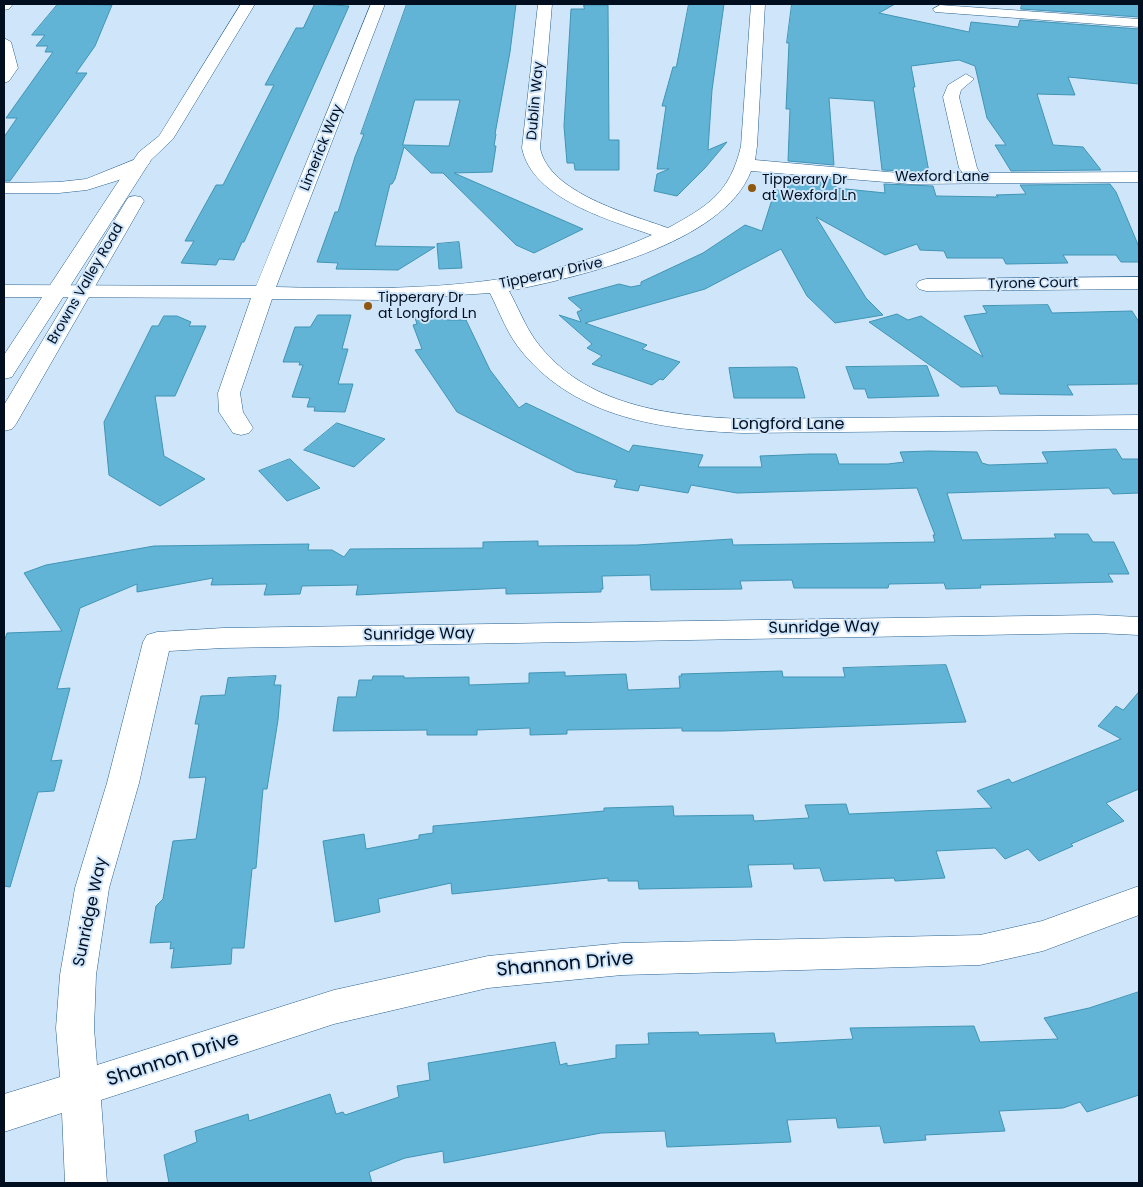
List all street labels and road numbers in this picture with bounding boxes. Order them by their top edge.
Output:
street label: Dublin Way [524,61,548,141]
street label: Limerick Way [297,102,347,194]
street label: Wexford Lane [895,169,989,185]
street label: Browns Valley Road [45,221,127,347]
street label: Tipperary Drive [498,255,604,293]
street label: Tyrone Court [988,275,1078,293]
street label: Longford Lane [732,415,844,435]
street label: Sunridge Way [768,617,880,639]
street label: Sunridge Way [363,624,475,646]
street label: Sunridge Way [70,856,112,968]
street label: Shannon Drive [496,948,634,982]
street label: Shannon Drive [104,1028,242,1092]

